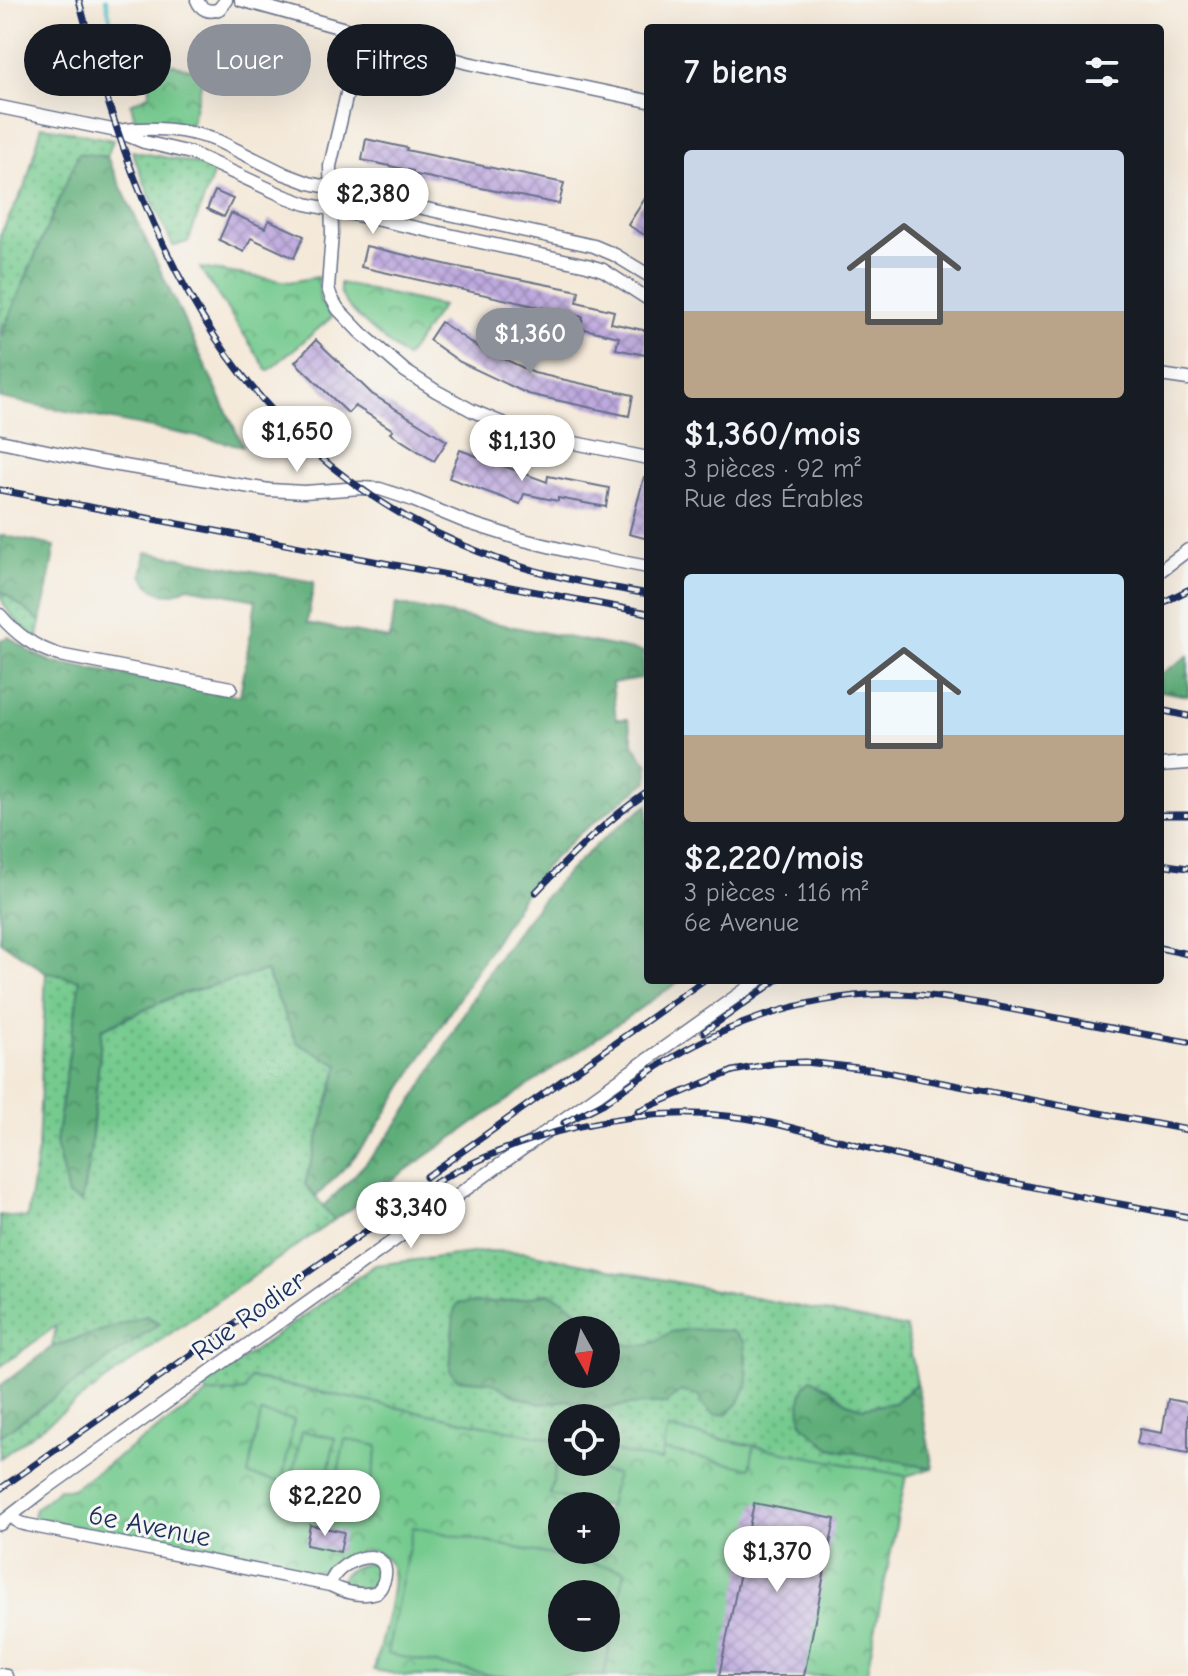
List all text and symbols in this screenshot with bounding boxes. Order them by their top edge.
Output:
chip: Acheter [24,24,171,96]
chip: Louer [187,24,311,96]
chip: Filtres [327,24,456,96]
icon: filters [1080,50,1124,94]
text: 7 biens [684,52,787,92]
pin: $2,380 [308,168,438,236]
text: $2,380 [336,179,410,209]
icon: home [832,202,976,346]
pin: $1,360 [465,308,595,376]
text: $1,360 [494,319,566,349]
pin: $1,650 [232,406,362,474]
text: $1,360/mois [684,414,861,454]
pin: $1,130 [457,415,587,483]
text: $1,650 [260,417,334,447]
text: $1,130 [488,426,556,456]
text: 3 pièces · 92 m² [684,454,861,484]
text: Rue des Érables [684,484,863,514]
icon: home [832,626,976,770]
text: $2,220/mois [684,838,863,878]
text: 3 pièces · 116 m² [684,878,868,908]
text: 6e Avenue [684,908,799,938]
pin: $3,340 [346,1182,476,1250]
text: $3,340 [374,1193,448,1223]
street label: Rue Rodier [186,1264,311,1368]
north arrow [548,1316,620,1388]
map controls [548,1316,620,1652]
button: locate [548,1404,620,1476]
pin: $2,220 [260,1470,390,1538]
text: $2,220 [288,1481,362,1511]
button: + [548,1492,620,1564]
street label: 6e Avenue [86,1498,214,1554]
pin: $1,370 [712,1526,842,1594]
text: $1,370 [742,1537,812,1567]
button: − [548,1580,620,1652]

